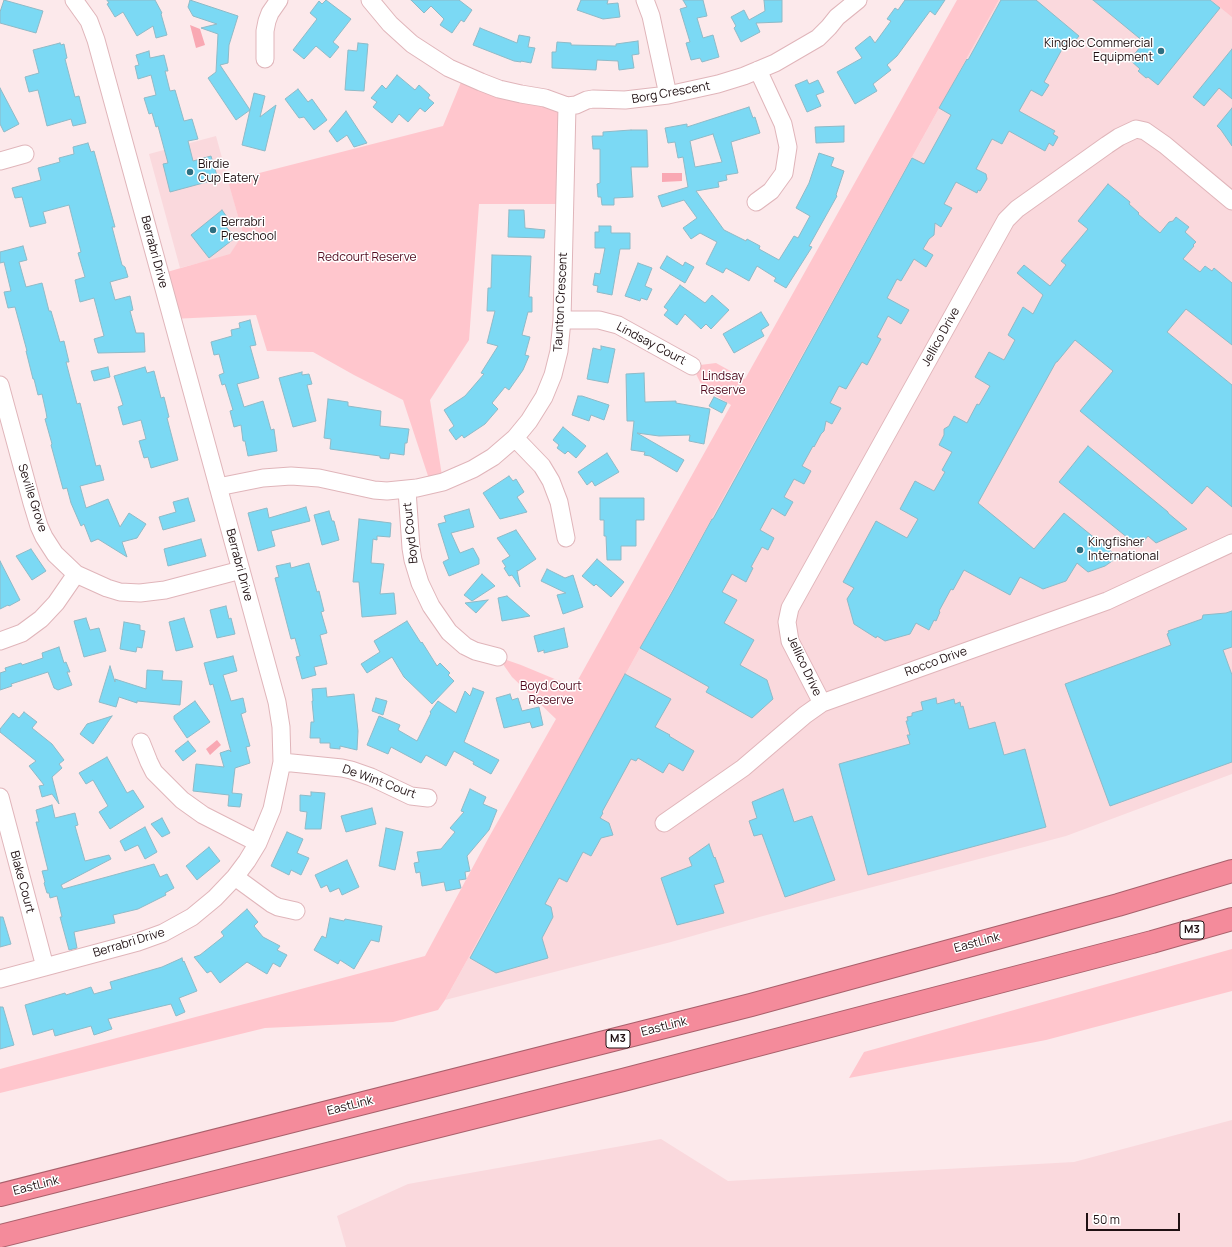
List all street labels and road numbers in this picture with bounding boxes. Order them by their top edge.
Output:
street label: Borg Crescent [631,79,711,107]
street label: Berrabri Drive [137,214,171,290]
street label: Taunton Crescent [551,252,571,352]
street label: Jellico Drive [919,305,963,369]
street label: Lindsay Court [614,320,688,368]
street label: Seville Grove [14,462,50,534]
street label: Boyd Court [401,502,421,564]
street label: Berrabri Drive [222,527,256,603]
street label: Jellico Drive [784,634,824,698]
street label: Rocco Drive [903,644,969,680]
street label: De Wint Court [340,762,418,802]
street label: Blake Court [7,849,37,915]
road number: M3 [1180,921,1204,939]
street label: Berrabri Drive [91,925,167,961]
street label: EastLink [953,930,1001,956]
street label: EastLink [640,1014,688,1040]
road number: M3 [606,1030,630,1048]
street label: EastLink [326,1093,374,1119]
street label: EastLink [12,1173,60,1199]

